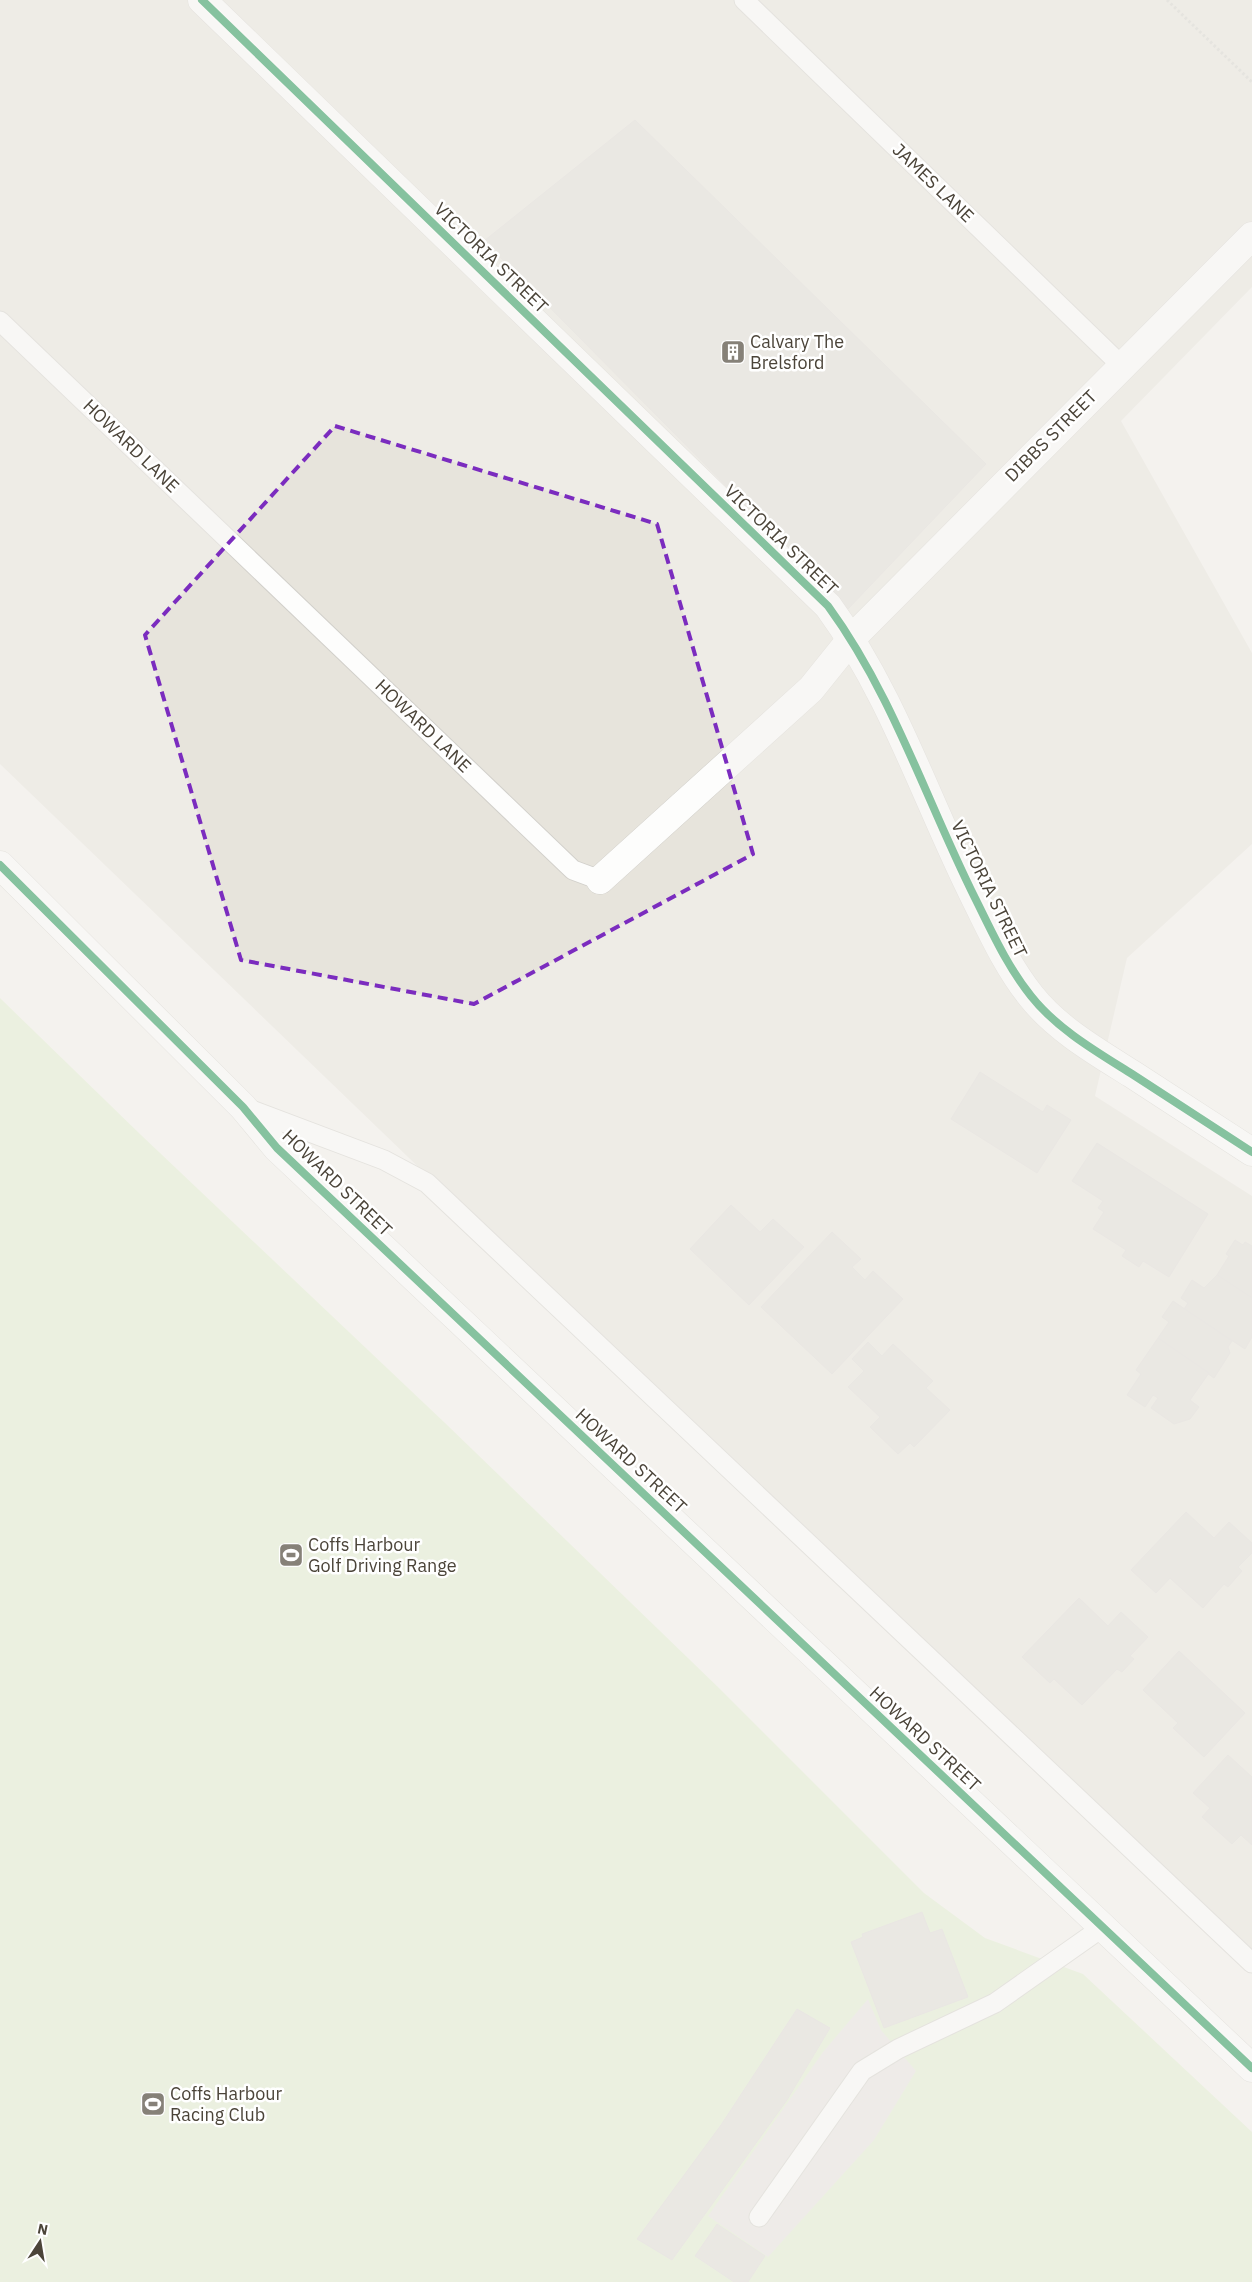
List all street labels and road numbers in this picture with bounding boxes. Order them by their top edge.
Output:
street label: JAMES LANE [888,138,979,227]
street label: VICTORIA STREET [429,197,553,318]
street label: DIBBS STREET [1000,385,1101,486]
street label: HOWARD LANE [78,394,184,497]
street label: VICTORIA STREET [719,479,843,600]
street label: HOWARD LANE [370,674,476,777]
street label: VICTORIA STREET [946,816,1033,961]
street label: HOWARD STREET [278,1124,397,1241]
street label: HOWARD STREET [571,1403,692,1518]
street label: HOWARD STREET [865,1681,986,1796]

